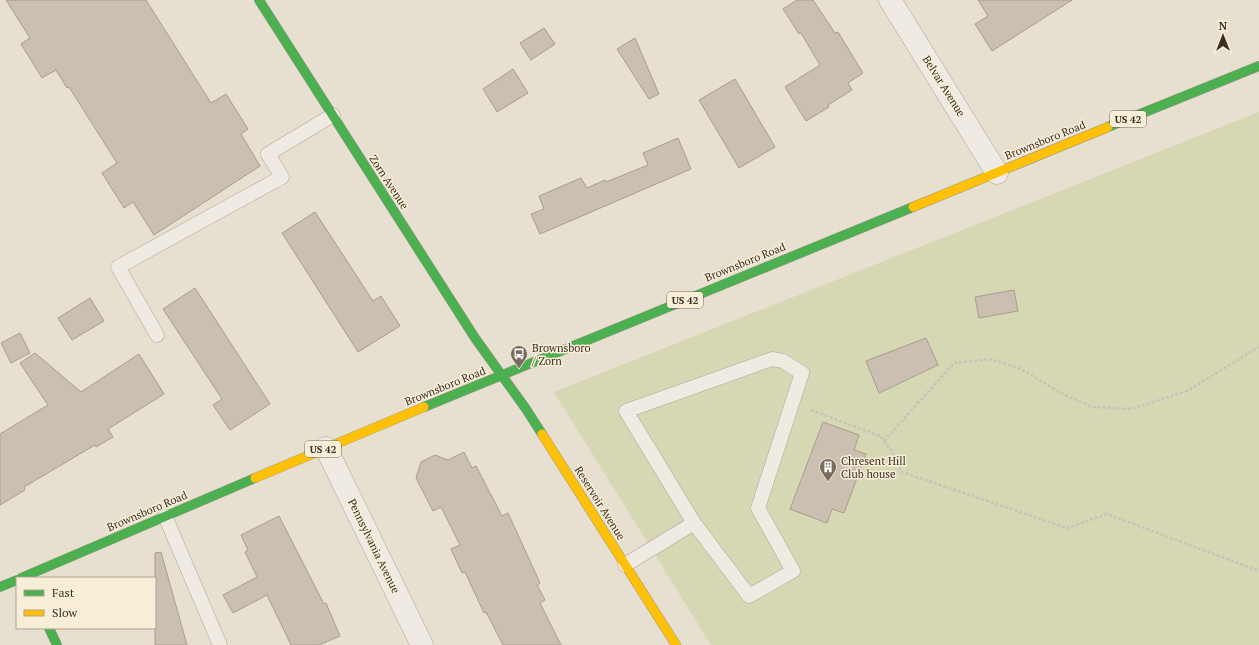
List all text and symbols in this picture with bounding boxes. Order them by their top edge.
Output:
north arrow [1203,16,1243,56]
text: N [1219,19,1228,33]
street label: Belvar Avenue [920,53,969,120]
road number: US 42 [1110,111,1146,127]
street label: Brownsboro Road [1003,117,1087,163]
street label: Zorn Avenue [366,152,412,212]
street label: Brownsboro Road [703,239,787,285]
road number: US 42 [667,292,703,308]
place label: Brownsboro / Zorn [531,341,591,368]
bus stop icon: Brownsboro / Zorn [509,344,529,369]
street label: Brownsboro Road [403,363,487,409]
road number: US 42 [305,441,341,457]
place label: Chresent Hill Club house [841,454,906,481]
building icon: Chresent Hill Club house [818,457,838,482]
street label: Reservoir Avenue [572,463,629,543]
street label: Brownsboro Road [105,488,189,534]
street label: Pennsylvania Avenue [345,496,403,596]
legend [16,577,156,629]
text: Fast [52,585,75,600]
text: Slow [52,605,78,620]

